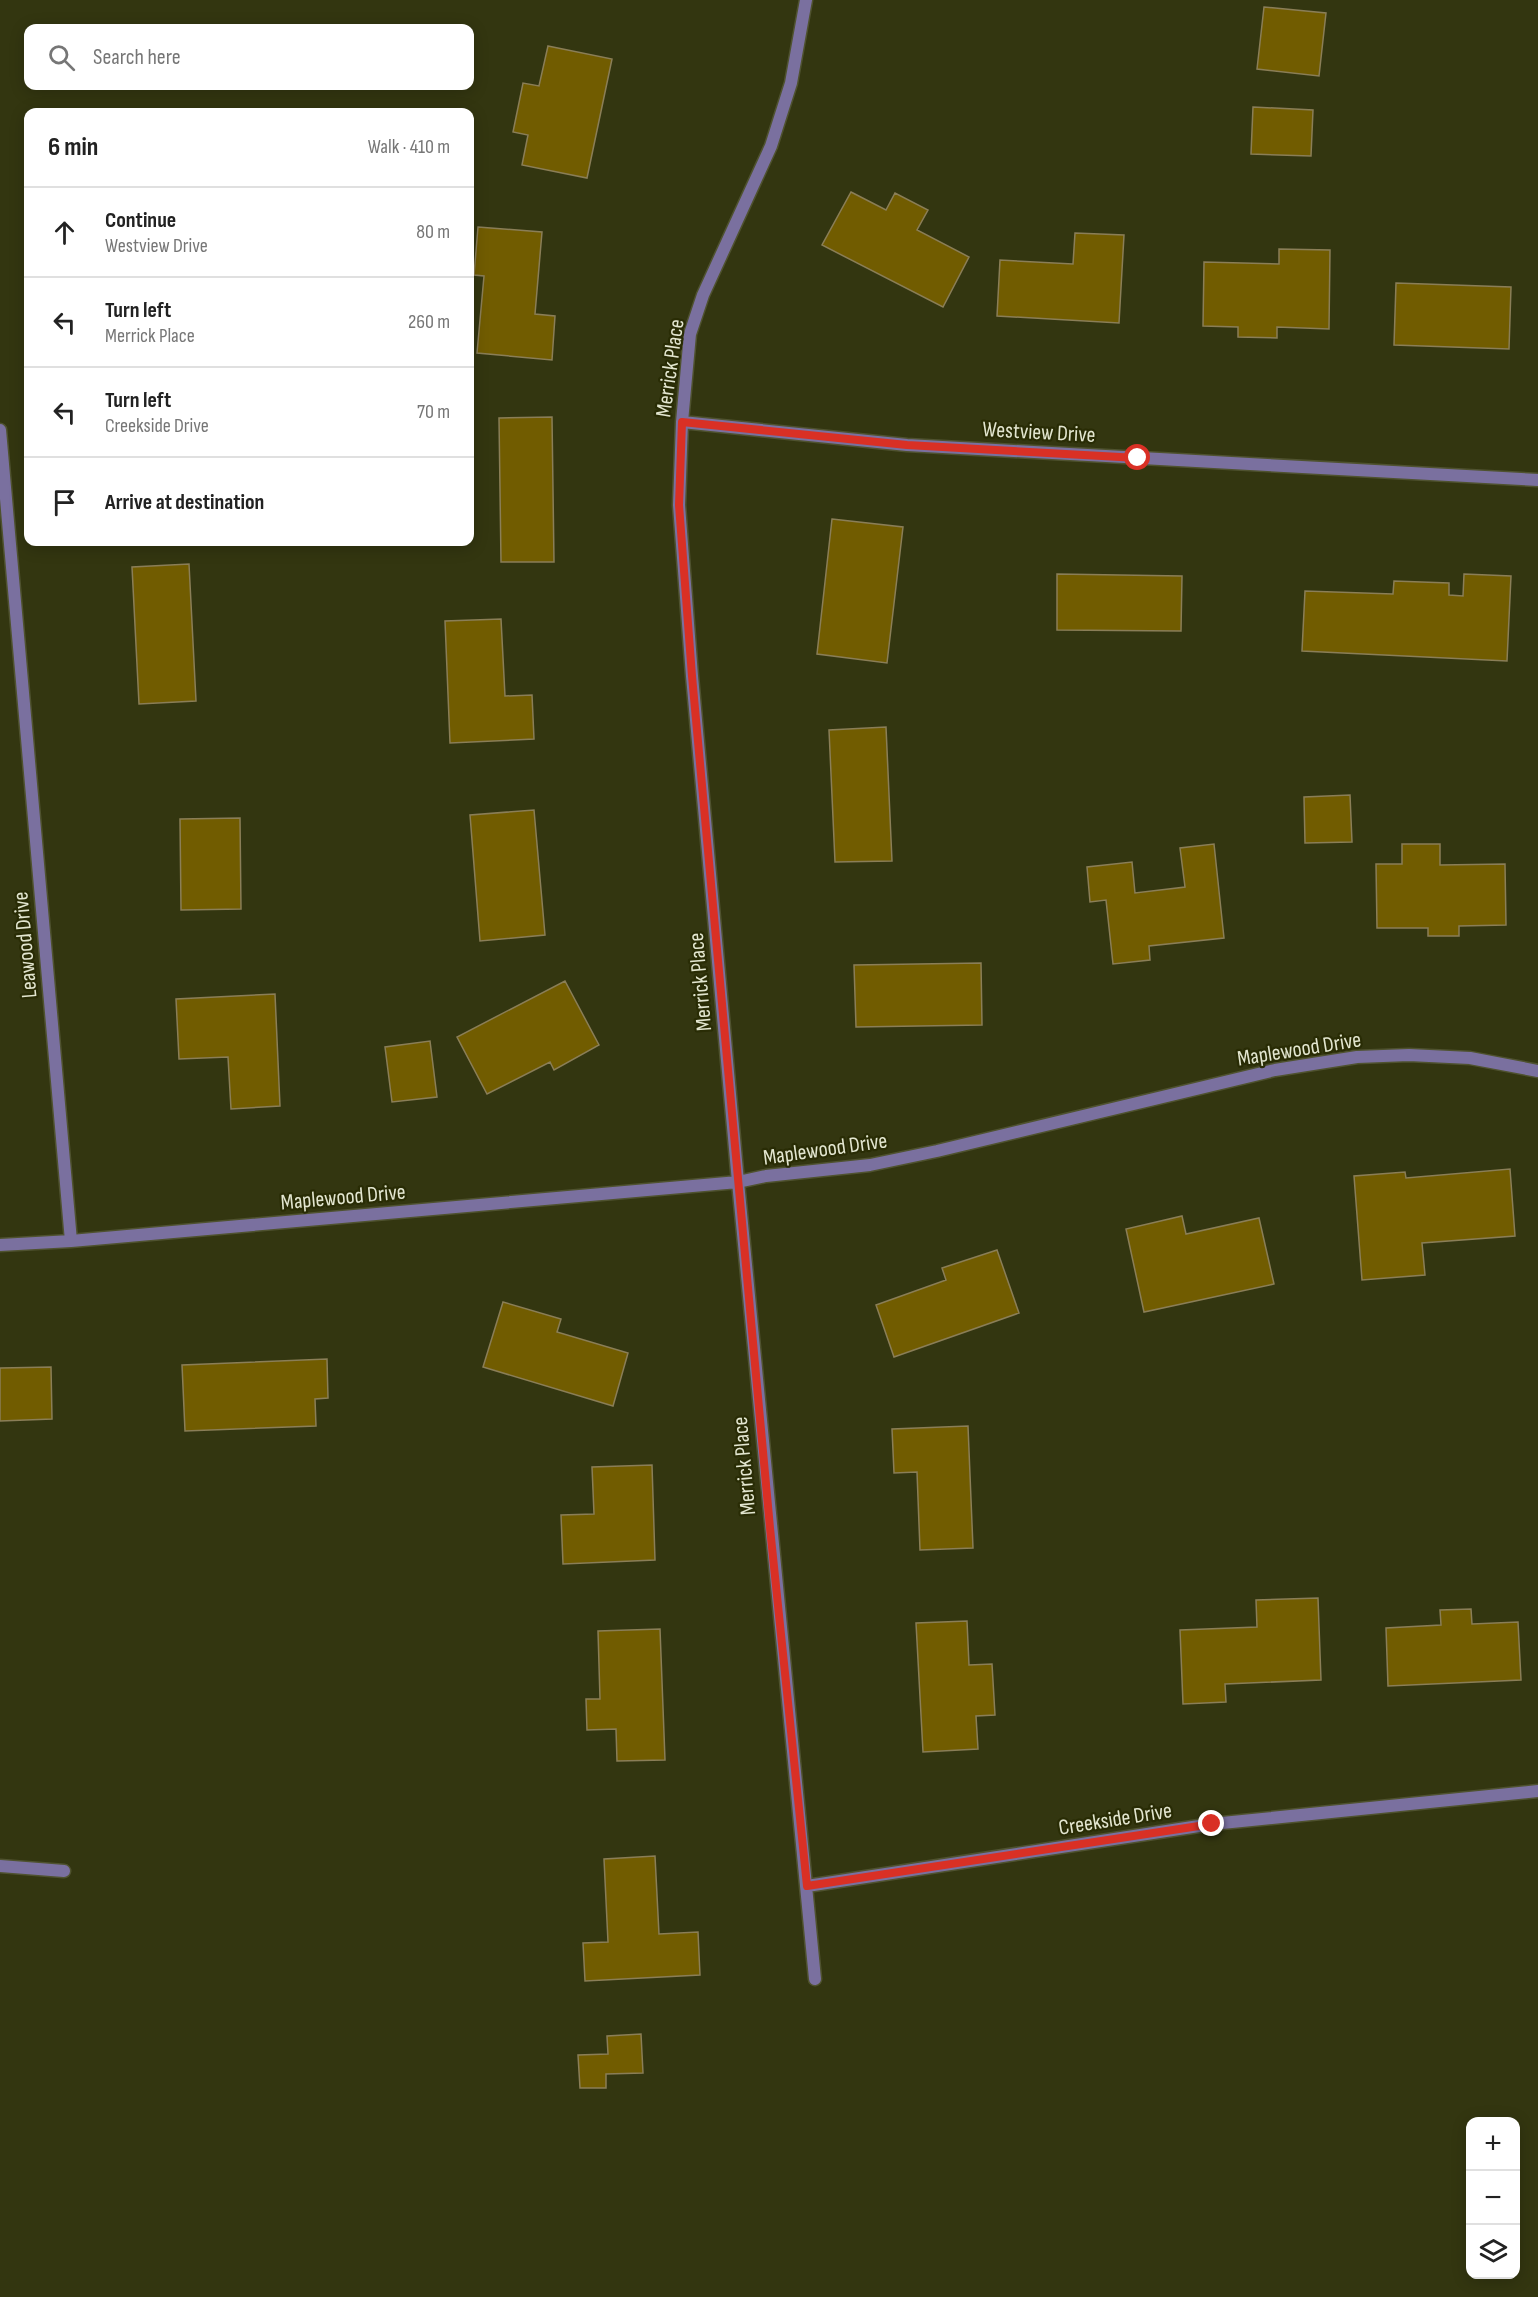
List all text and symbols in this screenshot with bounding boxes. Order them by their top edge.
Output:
search box [24,24,474,90]
icon: search [45,41,78,74]
text: Search here [93,44,180,71]
text: 6 min [48,132,98,163]
text: Walk · 410 m [368,135,450,159]
text: Continue [105,207,176,234]
icon: ahead [48,216,81,249]
text: 80 m [416,220,450,244]
text: Westview Drive [105,234,208,258]
text: Turn left [105,297,171,324]
icon: left [48,306,81,339]
text: 260 m [408,310,450,334]
street label: Merrick Place [650,317,691,419]
text: Merrick Place [105,324,195,348]
text: Turn left [105,387,171,414]
icon: left [48,396,81,429]
text: 70 m [417,400,450,424]
text: Creekside Drive [105,414,209,438]
street label: Westview Drive [982,416,1096,449]
route start [1124,444,1150,470]
icon: arrive [48,486,81,519]
text: Arrive at destination [105,489,264,516]
street label: Leawood Drive [7,891,44,999]
street label: Merrick Place [683,932,718,1032]
street label: Maplewood Drive [1235,1026,1363,1073]
street label: Maplewood Drive [761,1127,889,1172]
street label: Maplewood Drive [280,1179,407,1216]
street label: Merrick Place [727,1416,762,1516]
street label: Creekside Drive [1057,1797,1174,1842]
route end [1198,1810,1224,1836]
map controls [1466,2117,1520,2279]
button: + [1466,2117,1520,2171]
button: − [1466,2171,1520,2225]
button: layers [1466,2225,1520,2279]

